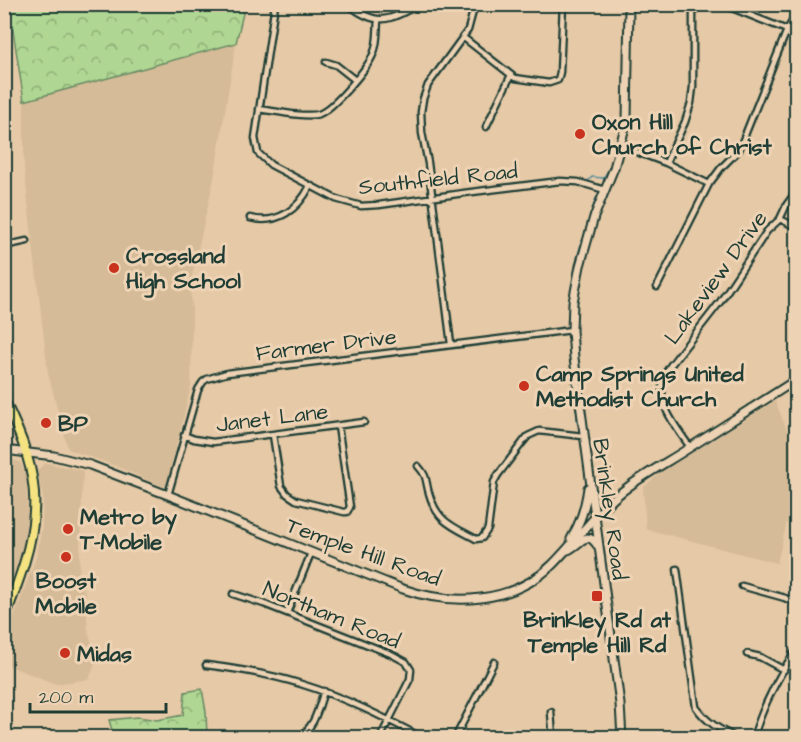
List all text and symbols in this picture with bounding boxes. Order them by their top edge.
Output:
place label: Oxon Hill Church of Christ [592,107,773,163]
marker: Oxon Hill Church of Christ [573,127,587,141]
street label: Southfield Road [357,156,519,203]
street label: Lakeview Drive [657,205,775,351]
place label: Crossland High School [126,241,241,298]
marker: Crossland High School [107,261,121,275]
street label: Farmer Drive [254,321,398,370]
place label: Camp Springs United Methodist Church [536,359,744,415]
marker: Camp Springs United Methodist Church [517,379,531,393]
street label: Janet Lane [214,396,330,441]
place label: BP [58,409,89,440]
marker: BP [39,416,53,430]
street label: Brinkley Road [583,437,635,582]
place label: Metro by T-Mobile [79,502,178,558]
street label: Temple Hill Road [282,510,445,595]
marker: Metro by T-Mobile [61,522,75,536]
marker: Boost Mobile [59,550,73,564]
place label: Boost Mobile [35,566,97,622]
street label: Northam Road [258,574,405,657]
marker: Brinkley Rd at Temple Hill Rd [590,589,604,603]
place label: Brinkley Rd at Temple Hill Rd [523,605,672,661]
place label: Midas [77,639,132,670]
marker: Midas [58,646,72,660]
scale bar [30,676,166,714]
text: 200 m [39,685,93,710]

